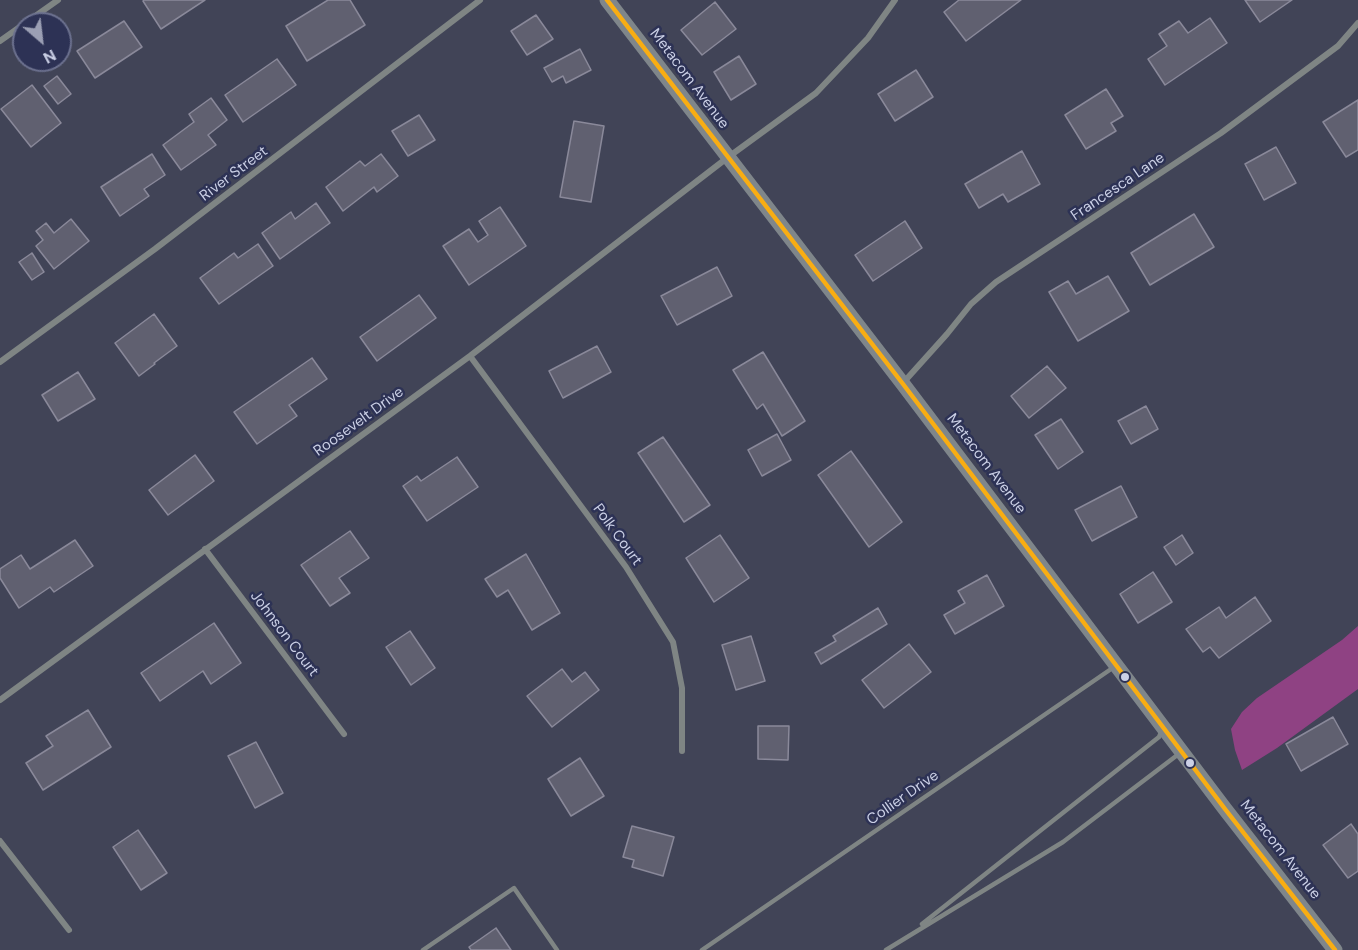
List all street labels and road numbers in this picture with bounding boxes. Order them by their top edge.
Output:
street label: Metacom Avenue [645,25,733,133]
street label: River Street [196,143,272,205]
street label: Francesca Lane [1068,149,1168,225]
street label: Roosevelt Drive [311,383,407,461]
street label: Metacom Avenue [942,410,1030,518]
street label: Polk Court [589,501,645,569]
street label: Johnson Court [246,588,322,680]
street label: Collier Drive [864,767,942,829]
street label: Metacom Avenue [1236,797,1324,903]

